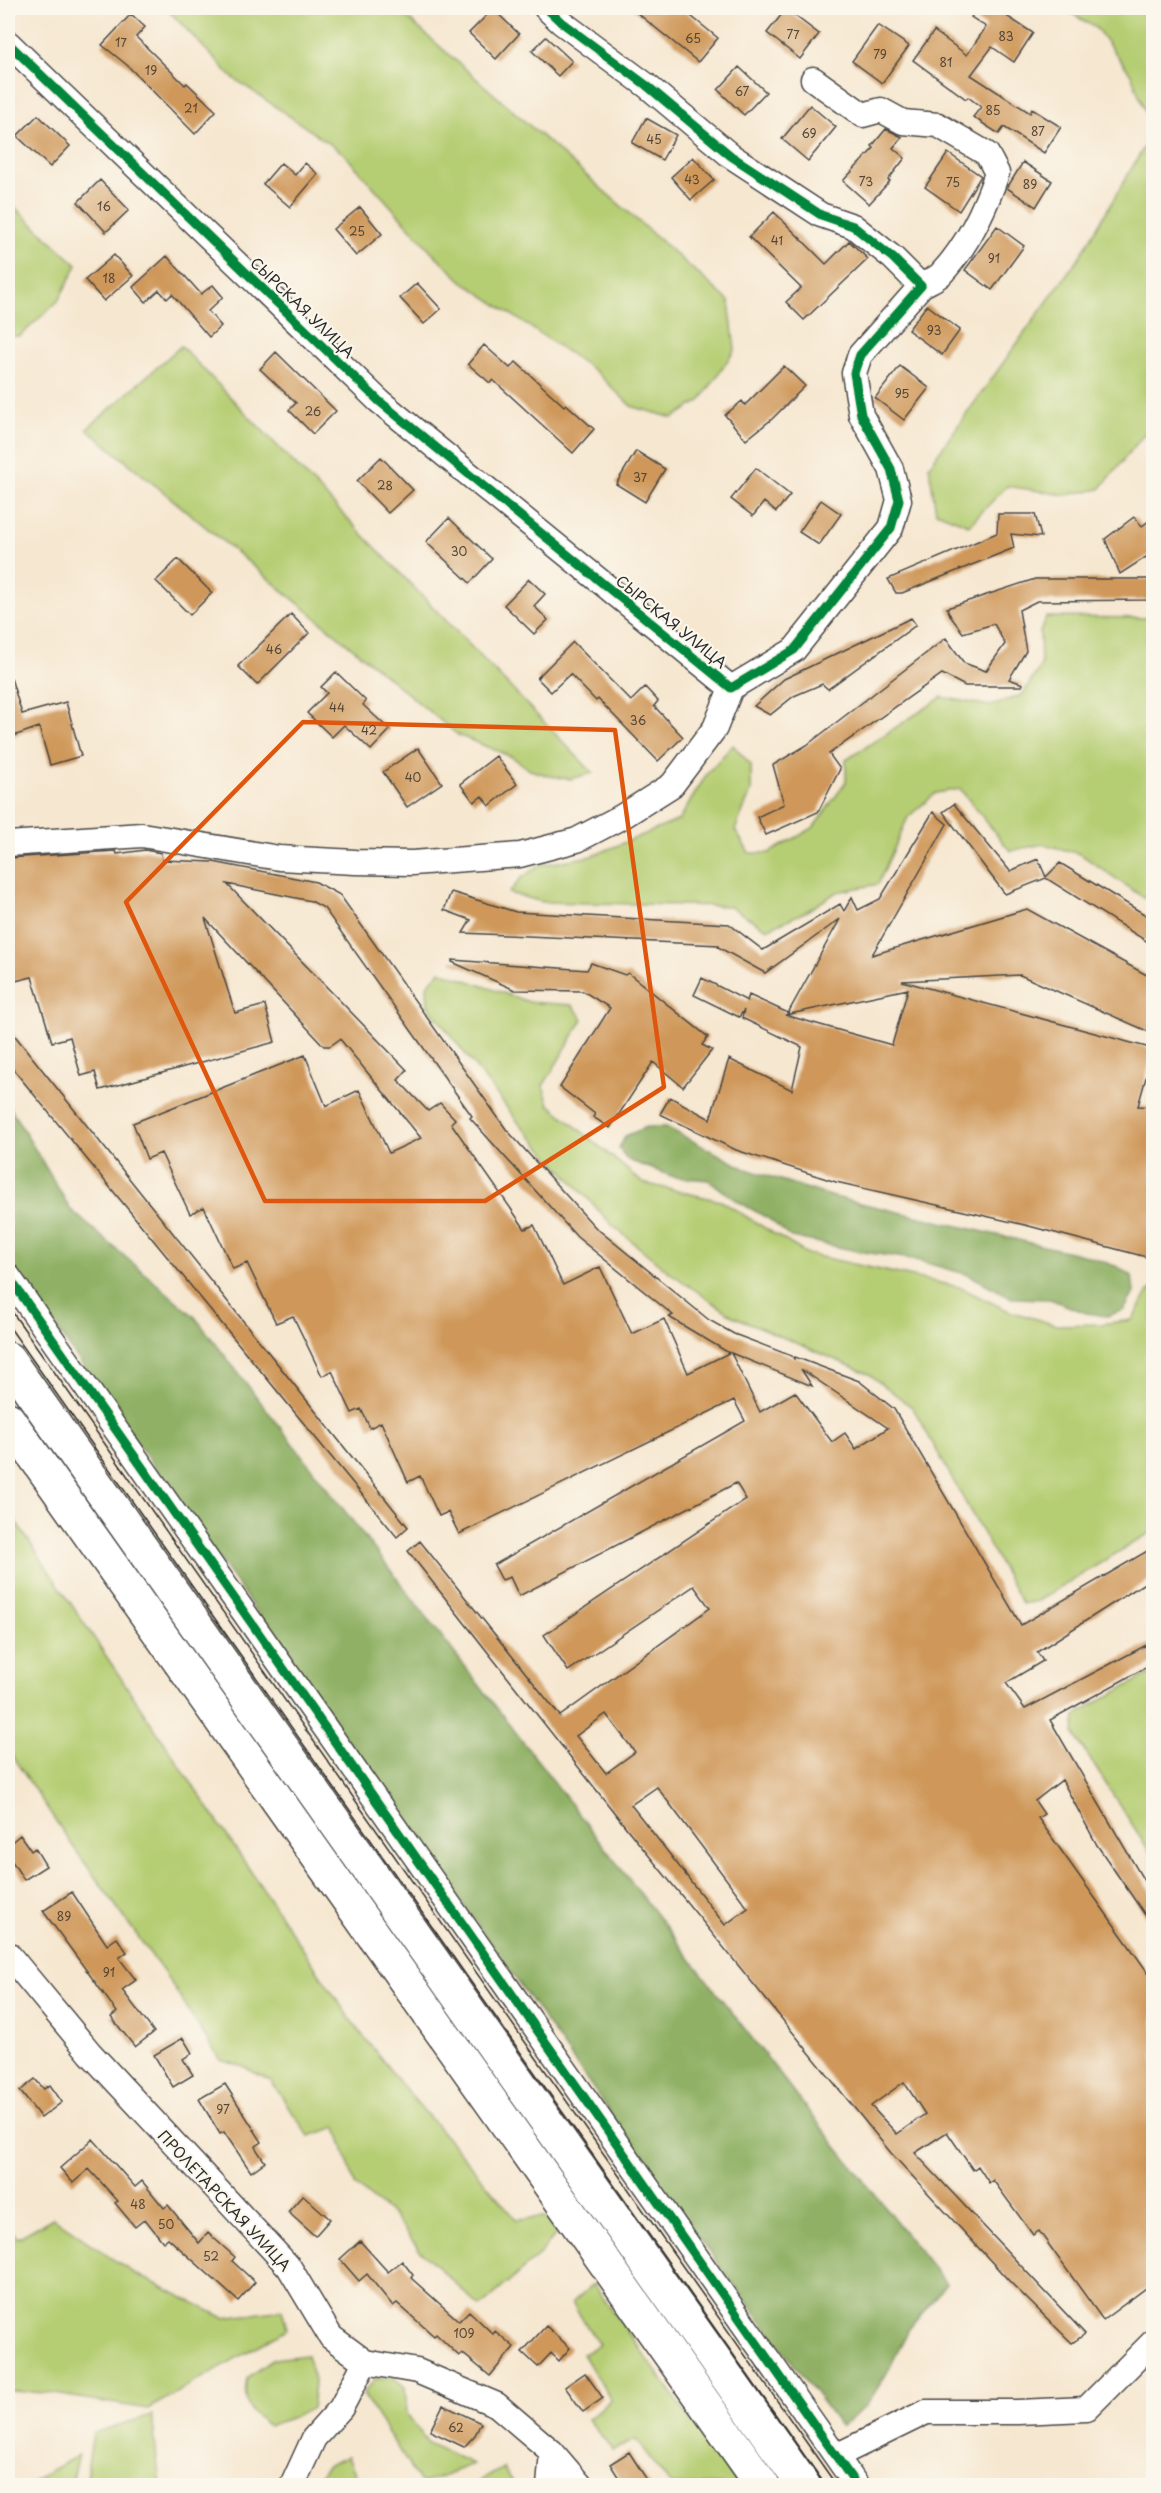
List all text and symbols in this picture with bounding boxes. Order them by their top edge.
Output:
house number: 77 [786,25,800,43]
house number: 83 [998,27,1014,45]
house number: 65 [685,29,701,47]
house number: 17 [115,33,127,51]
house number: 79 [873,45,887,63]
house number: 81 [940,53,952,71]
house number: 19 [145,61,157,79]
house number: 67 [735,82,750,100]
house number: 21 [184,99,198,117]
house number: 85 [986,101,1000,119]
house number: 87 [1031,122,1045,140]
house number: 69 [801,124,817,142]
house number: 45 [646,130,662,148]
house number: 43 [684,170,700,188]
house number: 73 [859,172,873,190]
house number: 75 [946,173,960,191]
house number: 89 [1023,175,1037,193]
house number: 16 [97,197,111,215]
house number: 25 [349,222,365,240]
house number: 41 [771,231,783,249]
house number: 91 [988,249,1000,267]
street label: СЫРСКАЯ УЛИЦА [246,251,360,363]
house number: 18 [103,269,115,287]
house number: 93 [927,321,941,339]
house number: 95 [895,384,909,402]
house number: 26 [305,402,321,420]
house number: 37 [633,468,648,486]
house number: 28 [377,476,393,494]
house number: 30 [451,542,468,560]
street label: СЫРСКАЯ УЛИЦА [611,569,733,673]
house number: 46 [266,640,282,658]
house number: 44 [329,698,345,716]
house number: 36 [630,711,646,729]
house number: 42 [361,721,377,739]
house number: 40 [405,768,422,786]
house number: 89 [57,1907,71,1925]
house number: 91 [103,1963,115,1981]
house number: 97 [216,2100,230,2118]
street label: ПРОЛЕТАРСКАЯ УЛИЦА [153,2124,297,2276]
house number: 48 [130,2195,146,2213]
house number: 50 [158,2215,174,2233]
house number: 52 [203,2247,219,2265]
house number: 109 [453,2324,475,2342]
house number: 62 [448,2418,464,2436]

